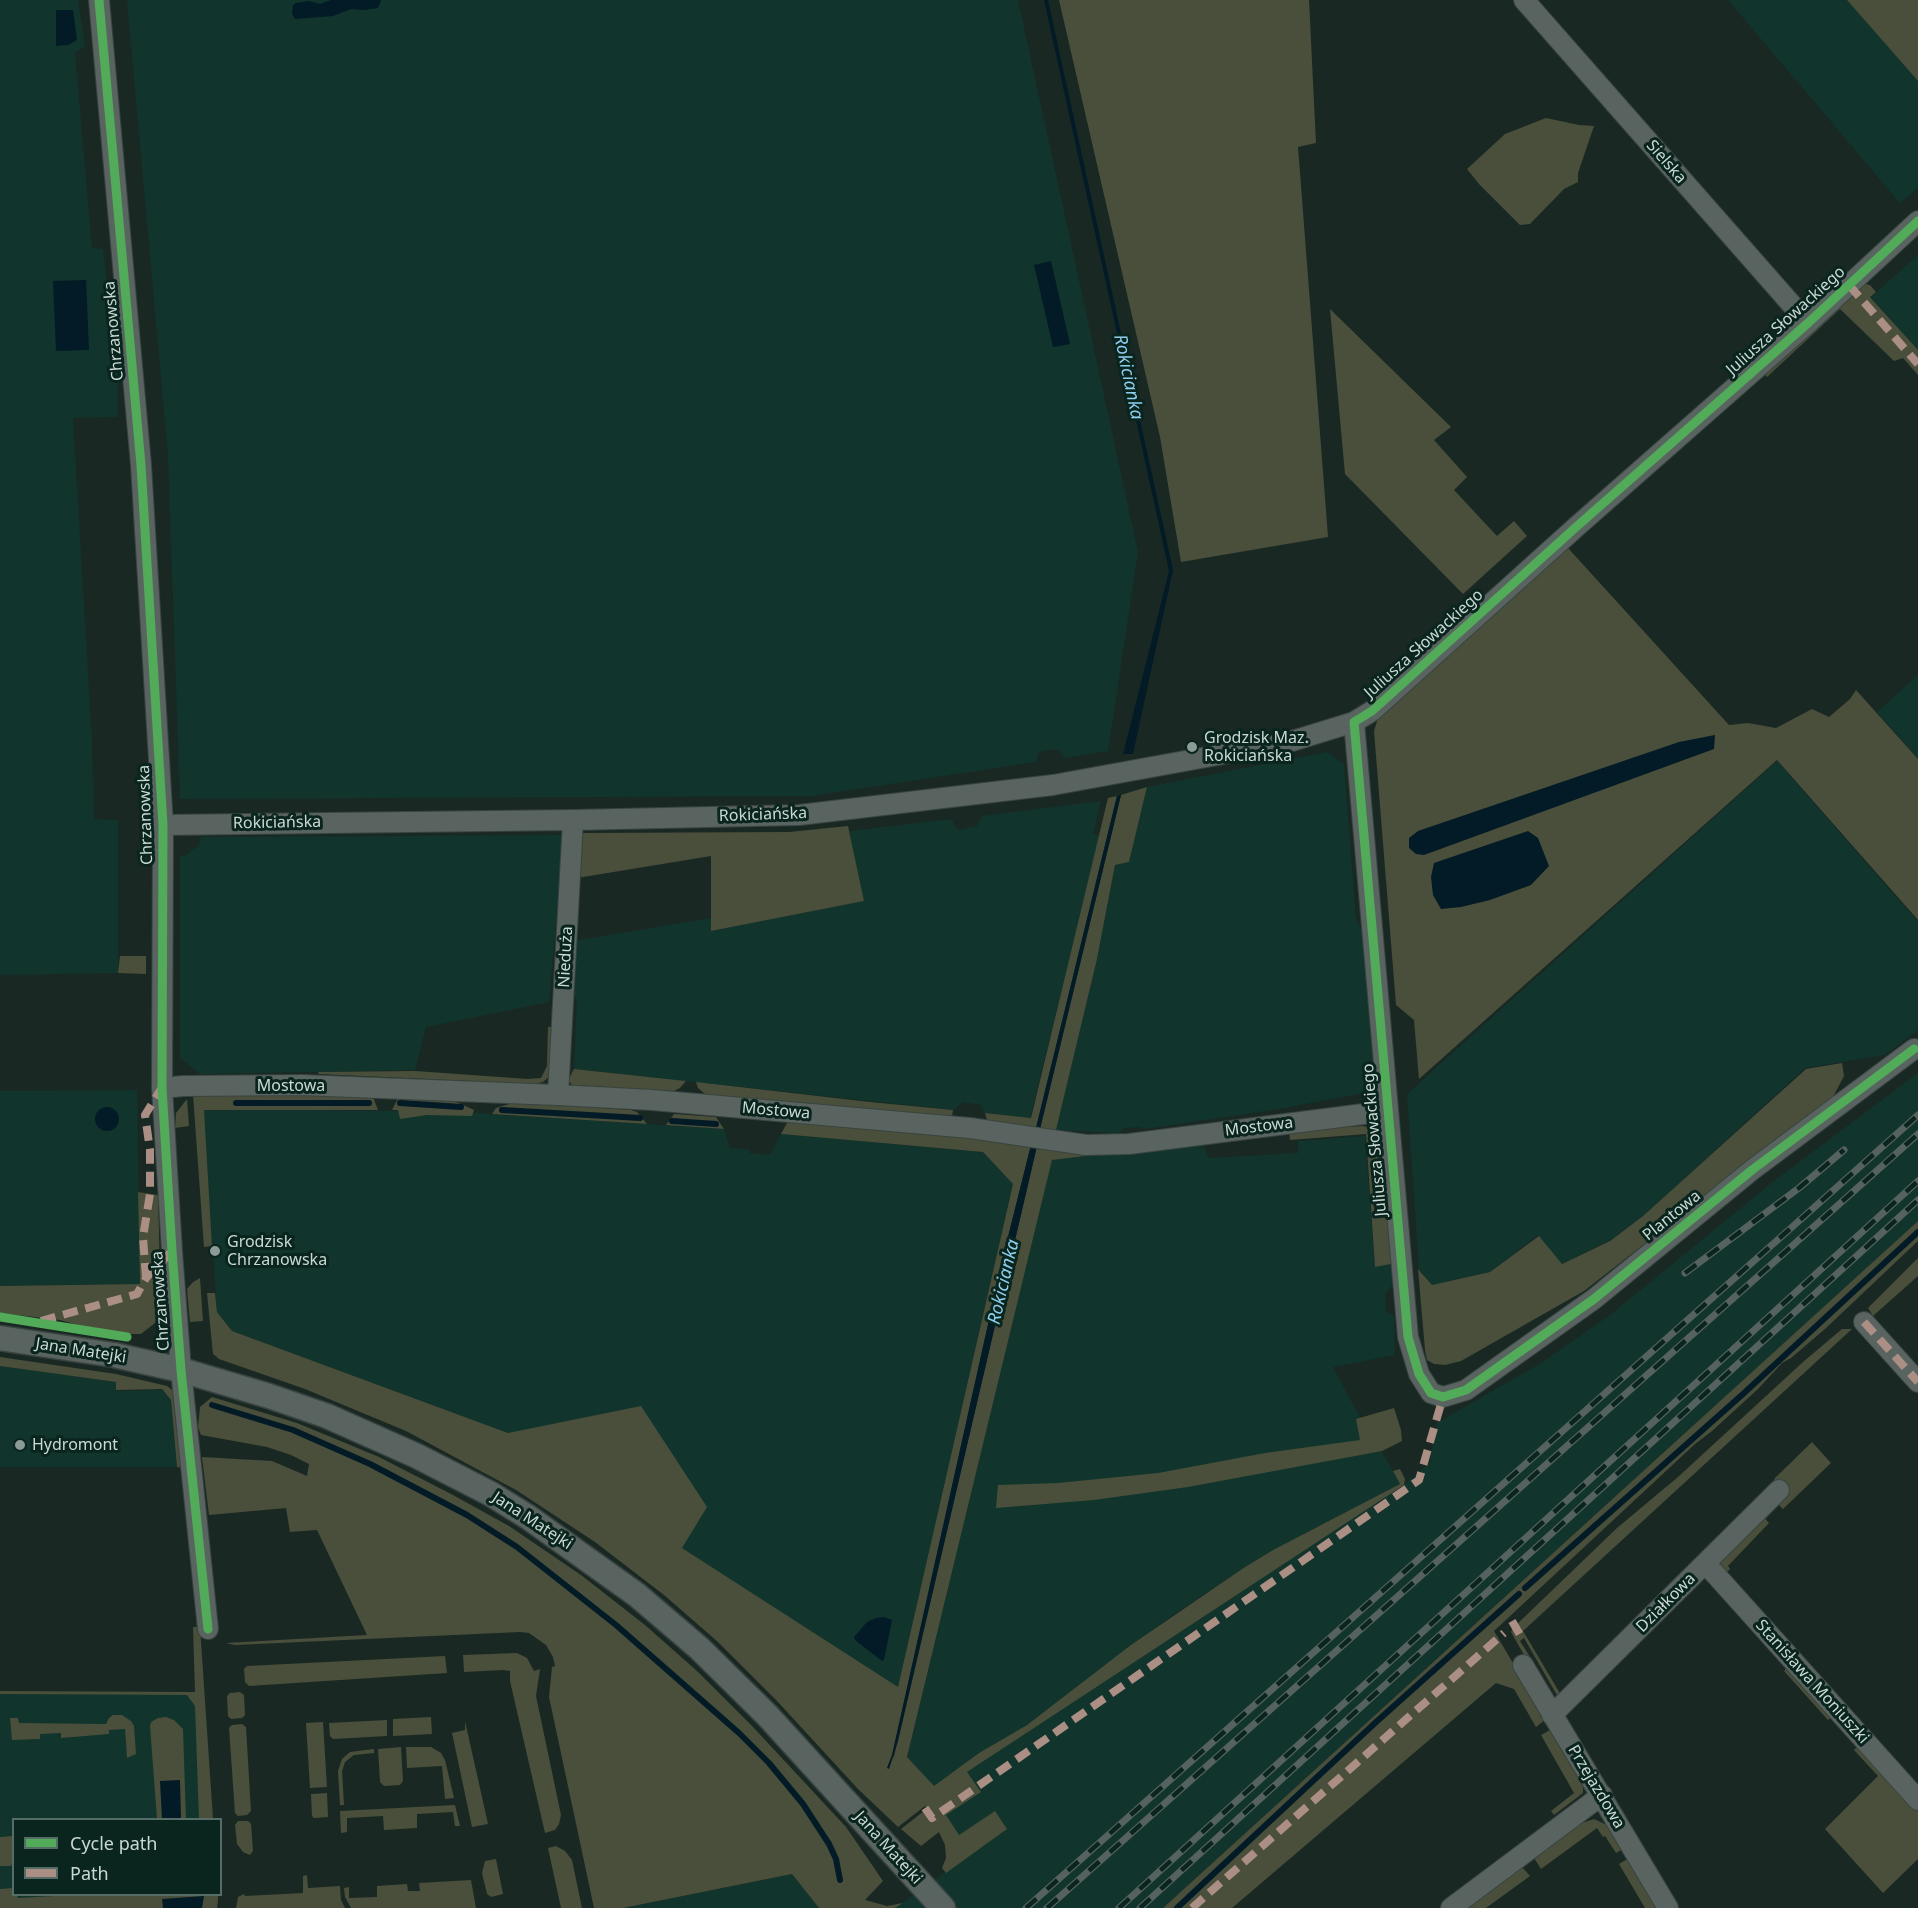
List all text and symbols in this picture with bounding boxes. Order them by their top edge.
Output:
street label: Sielska [1642,136,1690,188]
street label: Juliusza Słowackiego [1723,263,1849,379]
street label: Chrzanowska [100,280,128,382]
water label: Rokicianka [1108,332,1148,422]
street label: Juliusza Słowackiego [1361,586,1487,702]
place label: Grodzisk Maz. Rokiciańska [1204,728,1309,766]
marker: Grodzisk Maz. Rokiciańska [1185,740,1199,754]
street label: Chrzanowska [135,765,157,865]
street label: Rokiciańska [719,804,807,826]
street label: Rokiciańska [233,813,321,833]
street label: Nieduża [555,926,577,988]
street label: Juliusza Słowackiego [1359,1063,1391,1217]
street label: Mostowa [257,1076,325,1096]
street label: Mostowa [741,1098,811,1124]
street label: Mostowa [1224,1113,1294,1141]
street label: Plantowa [1639,1187,1705,1245]
place label: Grodzisk Chrzanowska [227,1232,327,1270]
water label: Rokicianka [984,1237,1024,1327]
marker: Grodzisk Chrzanowska [208,1244,222,1258]
street label: Chrzanowska [148,1250,174,1352]
street label: Jana Matejki [34,1334,128,1368]
place label: Hydromont [32,1435,118,1455]
marker: Hydromont [13,1438,27,1452]
street label: Jana Matejki [488,1488,576,1554]
street label: Działkowa [1632,1569,1700,1637]
street label: Stanisława Moniuszki [1751,1616,1873,1748]
street label: Przejazdowa [1564,1742,1628,1832]
street label: Jana Matejki [850,1808,926,1888]
legend [12,1818,222,1896]
text: Cycle path [70,1831,157,1855]
text: Path [70,1861,109,1885]

